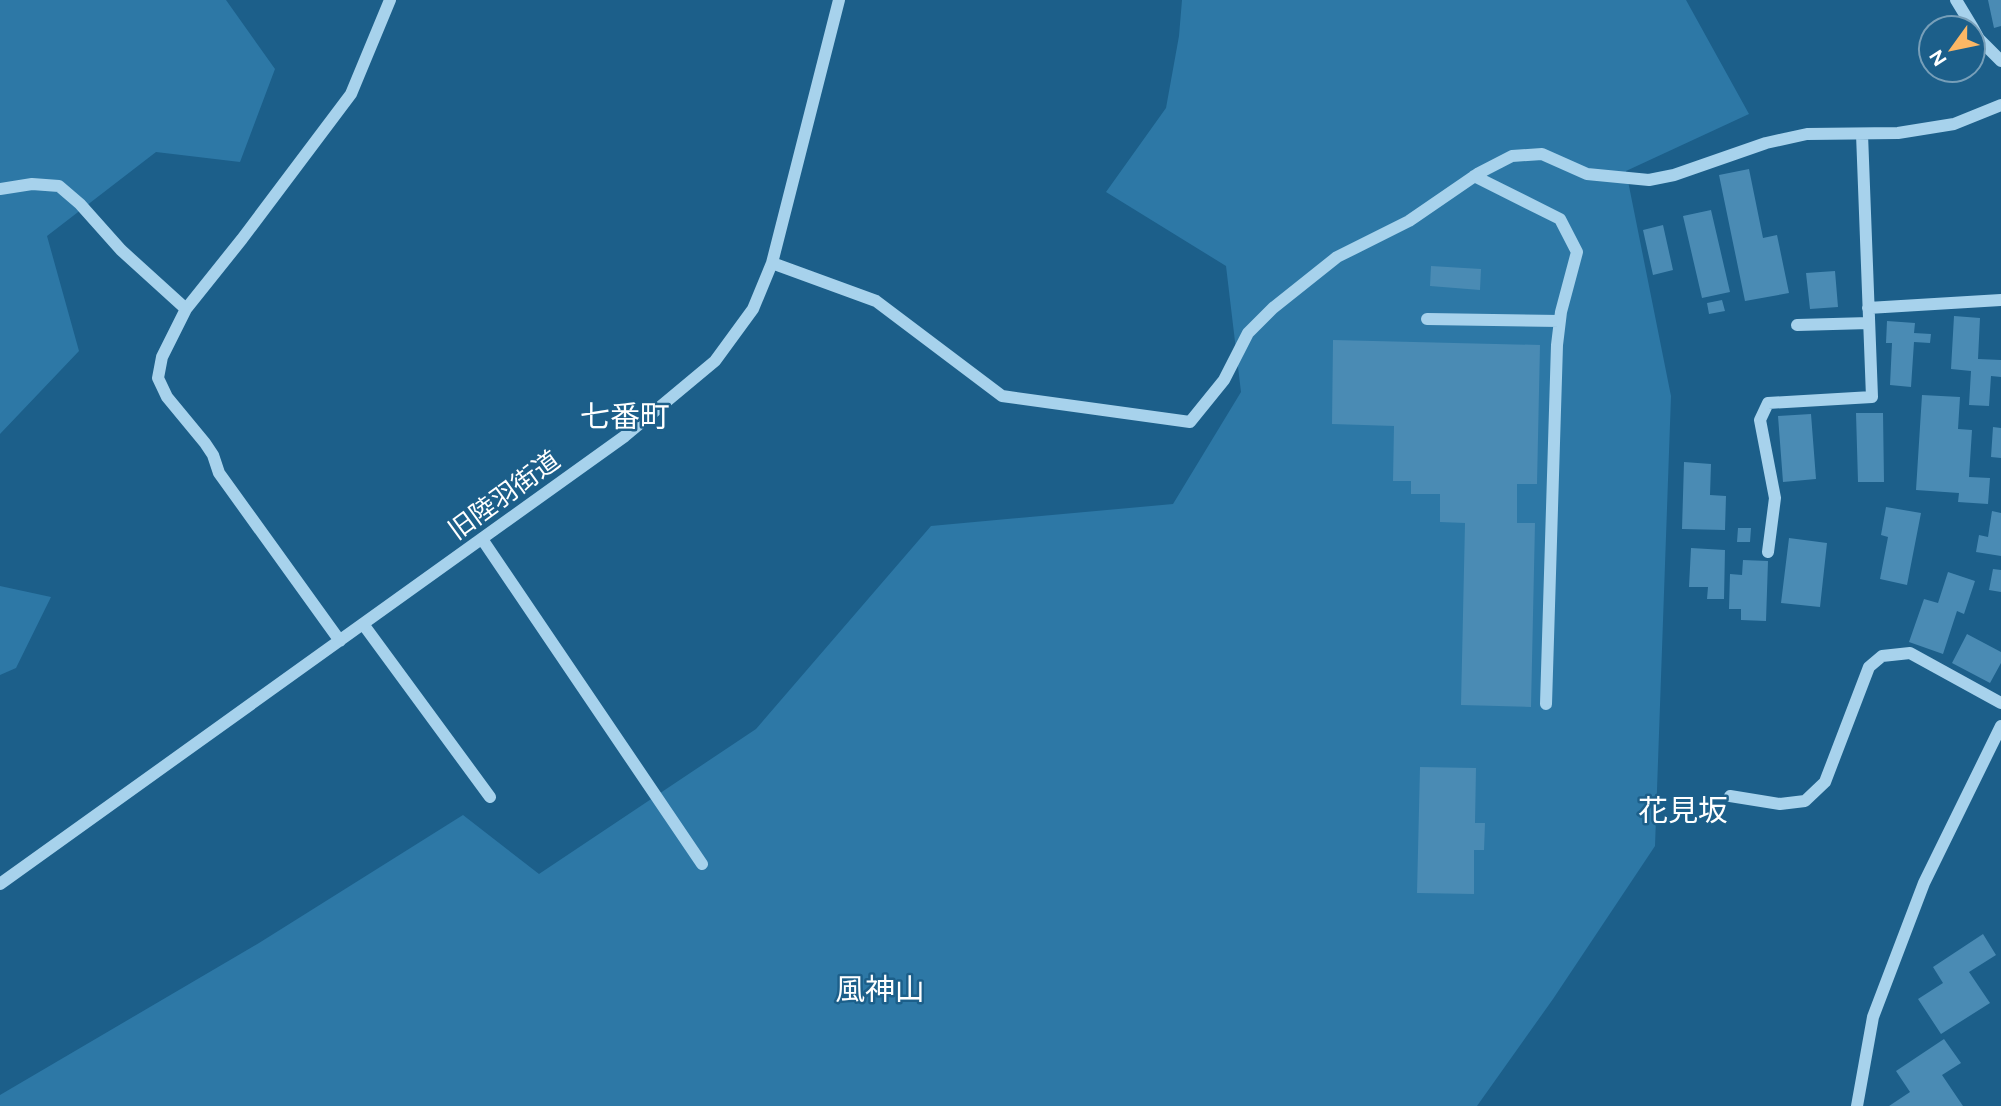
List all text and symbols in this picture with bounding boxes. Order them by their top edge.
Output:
north arrow [1917,14,1987,84]
text: N [1925,46,1952,70]
district label: 七番町 [580,398,670,435]
street label: 旧陸羽街道 [442,444,566,546]
district label: 花見坂 [1638,792,1728,829]
district label: 風神山 [835,971,925,1008]

